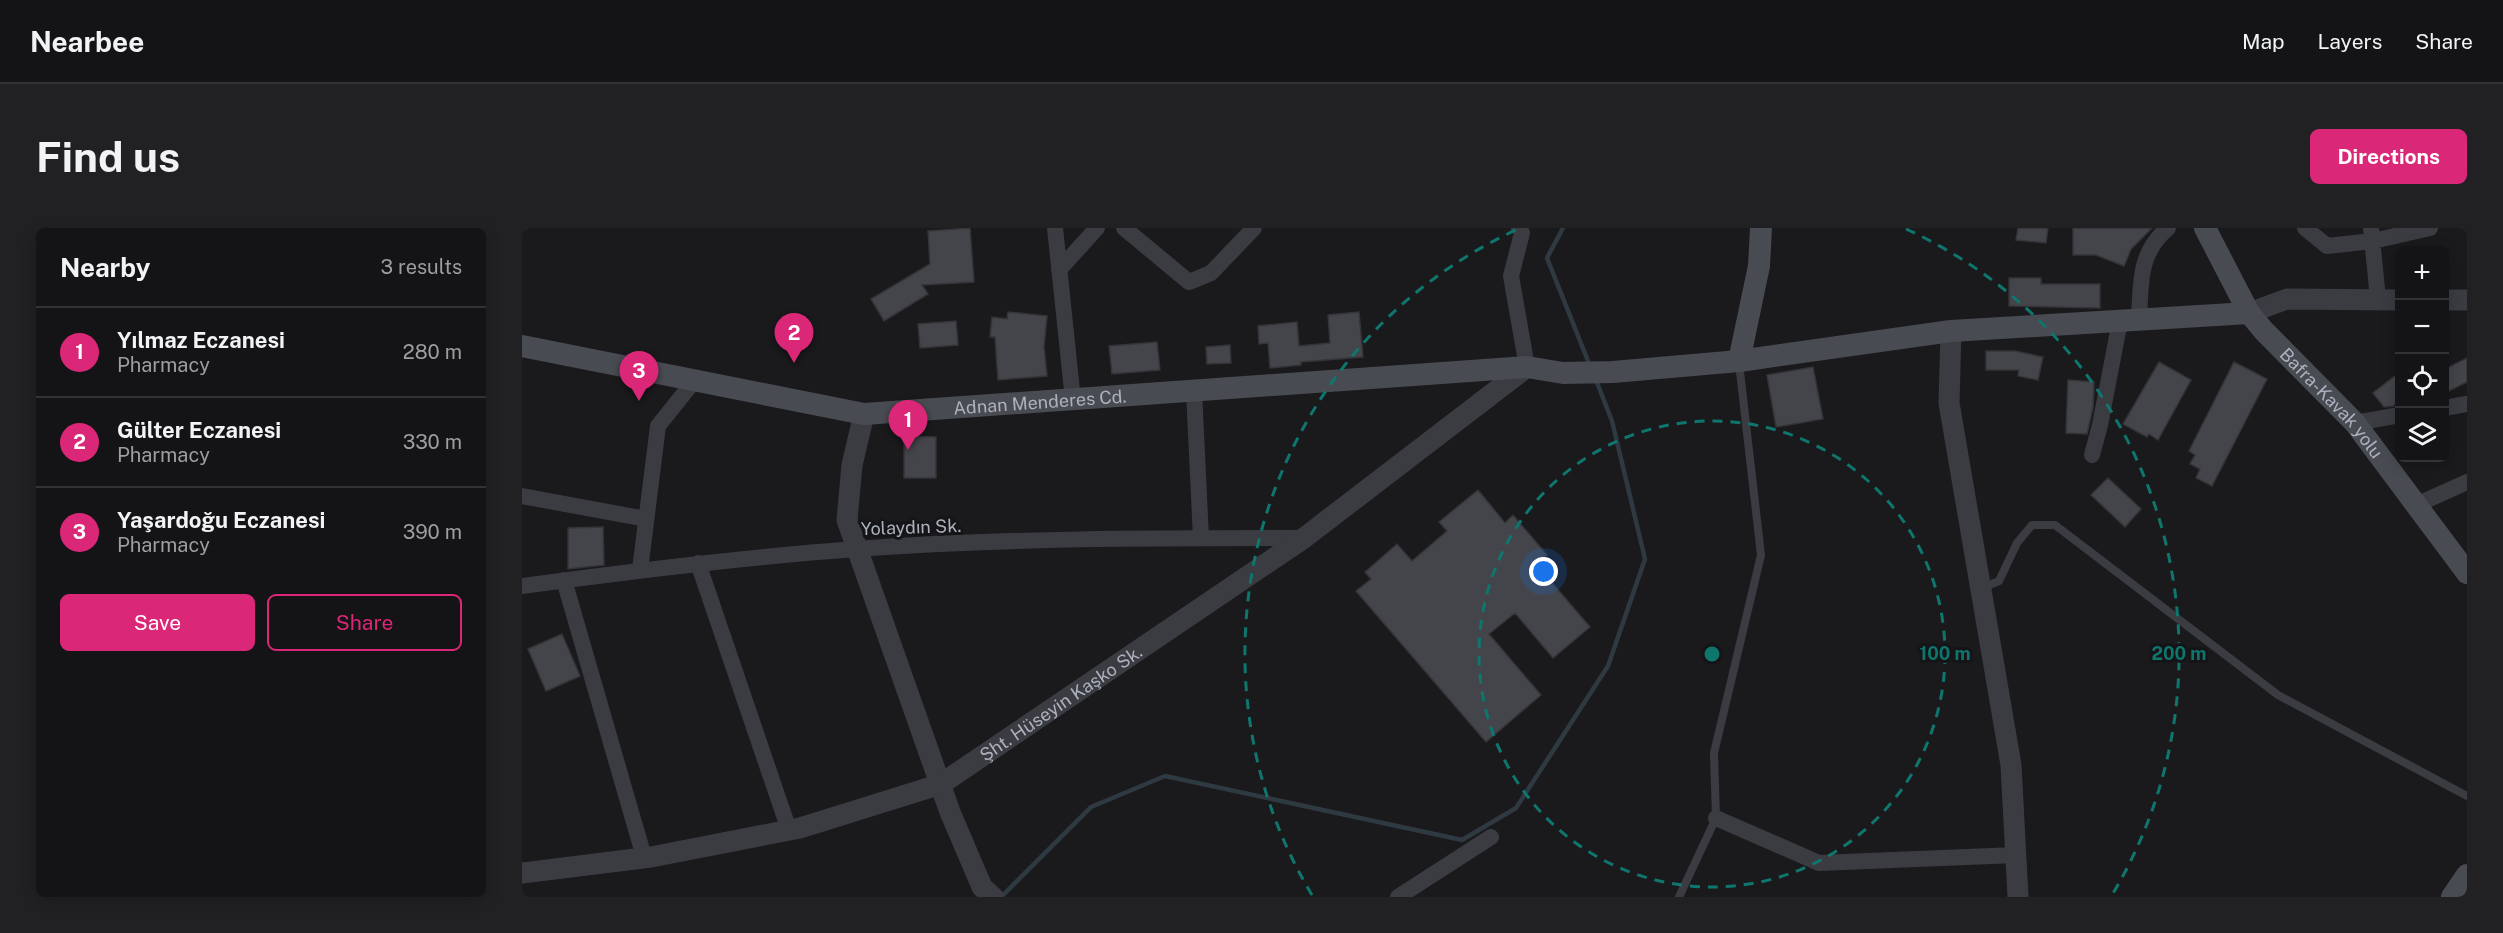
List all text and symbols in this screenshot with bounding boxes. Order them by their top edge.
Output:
text: Nearbee [30,25,144,58]
text: Map [2242,29,2285,54]
text: Layers [2318,29,2382,54]
text: Share [2415,29,2473,54]
button: Directions [2310,129,2467,184]
text: Find us [36,132,180,181]
map controls [2395,246,2449,462]
button: + [2395,246,2449,300]
text: Nearby [60,252,150,283]
text: 3 results [381,255,462,279]
button: − [2395,300,2449,354]
pin: 2 [774,314,814,363]
text: Yılmaz Eczanesi [117,327,285,353]
text: 1 [75,340,84,364]
text: 280 m [403,340,462,364]
street label: Bafra-Kavak yolu [2276,343,2388,462]
pin: 3 [620,352,658,401]
text: Pharmacy [117,353,210,377]
button: locate [2395,354,2449,408]
street label: Adnan Menderes Cd. [953,385,1127,418]
pin: 1 [888,400,928,450]
button: layers [2395,408,2449,462]
text: Gülter Eczanesi [117,417,281,443]
text: 2 [73,430,86,454]
text: 330 m [403,430,462,454]
text: Pharmacy [117,443,210,467]
text: Yaşardoğu Eczanesi [117,507,325,533]
street label: Yolaydın Sk. [860,515,962,539]
text: 3 [73,520,86,544]
text: 390 m [403,520,462,544]
text: Pharmacy [117,533,210,557]
your location [1529,557,1558,586]
button: Save [60,594,255,651]
button: Share [267,594,462,651]
street label: Şht. Hüseyin Kaşko Sk. [976,641,1146,765]
text: 100 m [1919,643,1971,664]
text: 200 m [2152,643,2206,664]
centre of rings [1702,644,1722,664]

